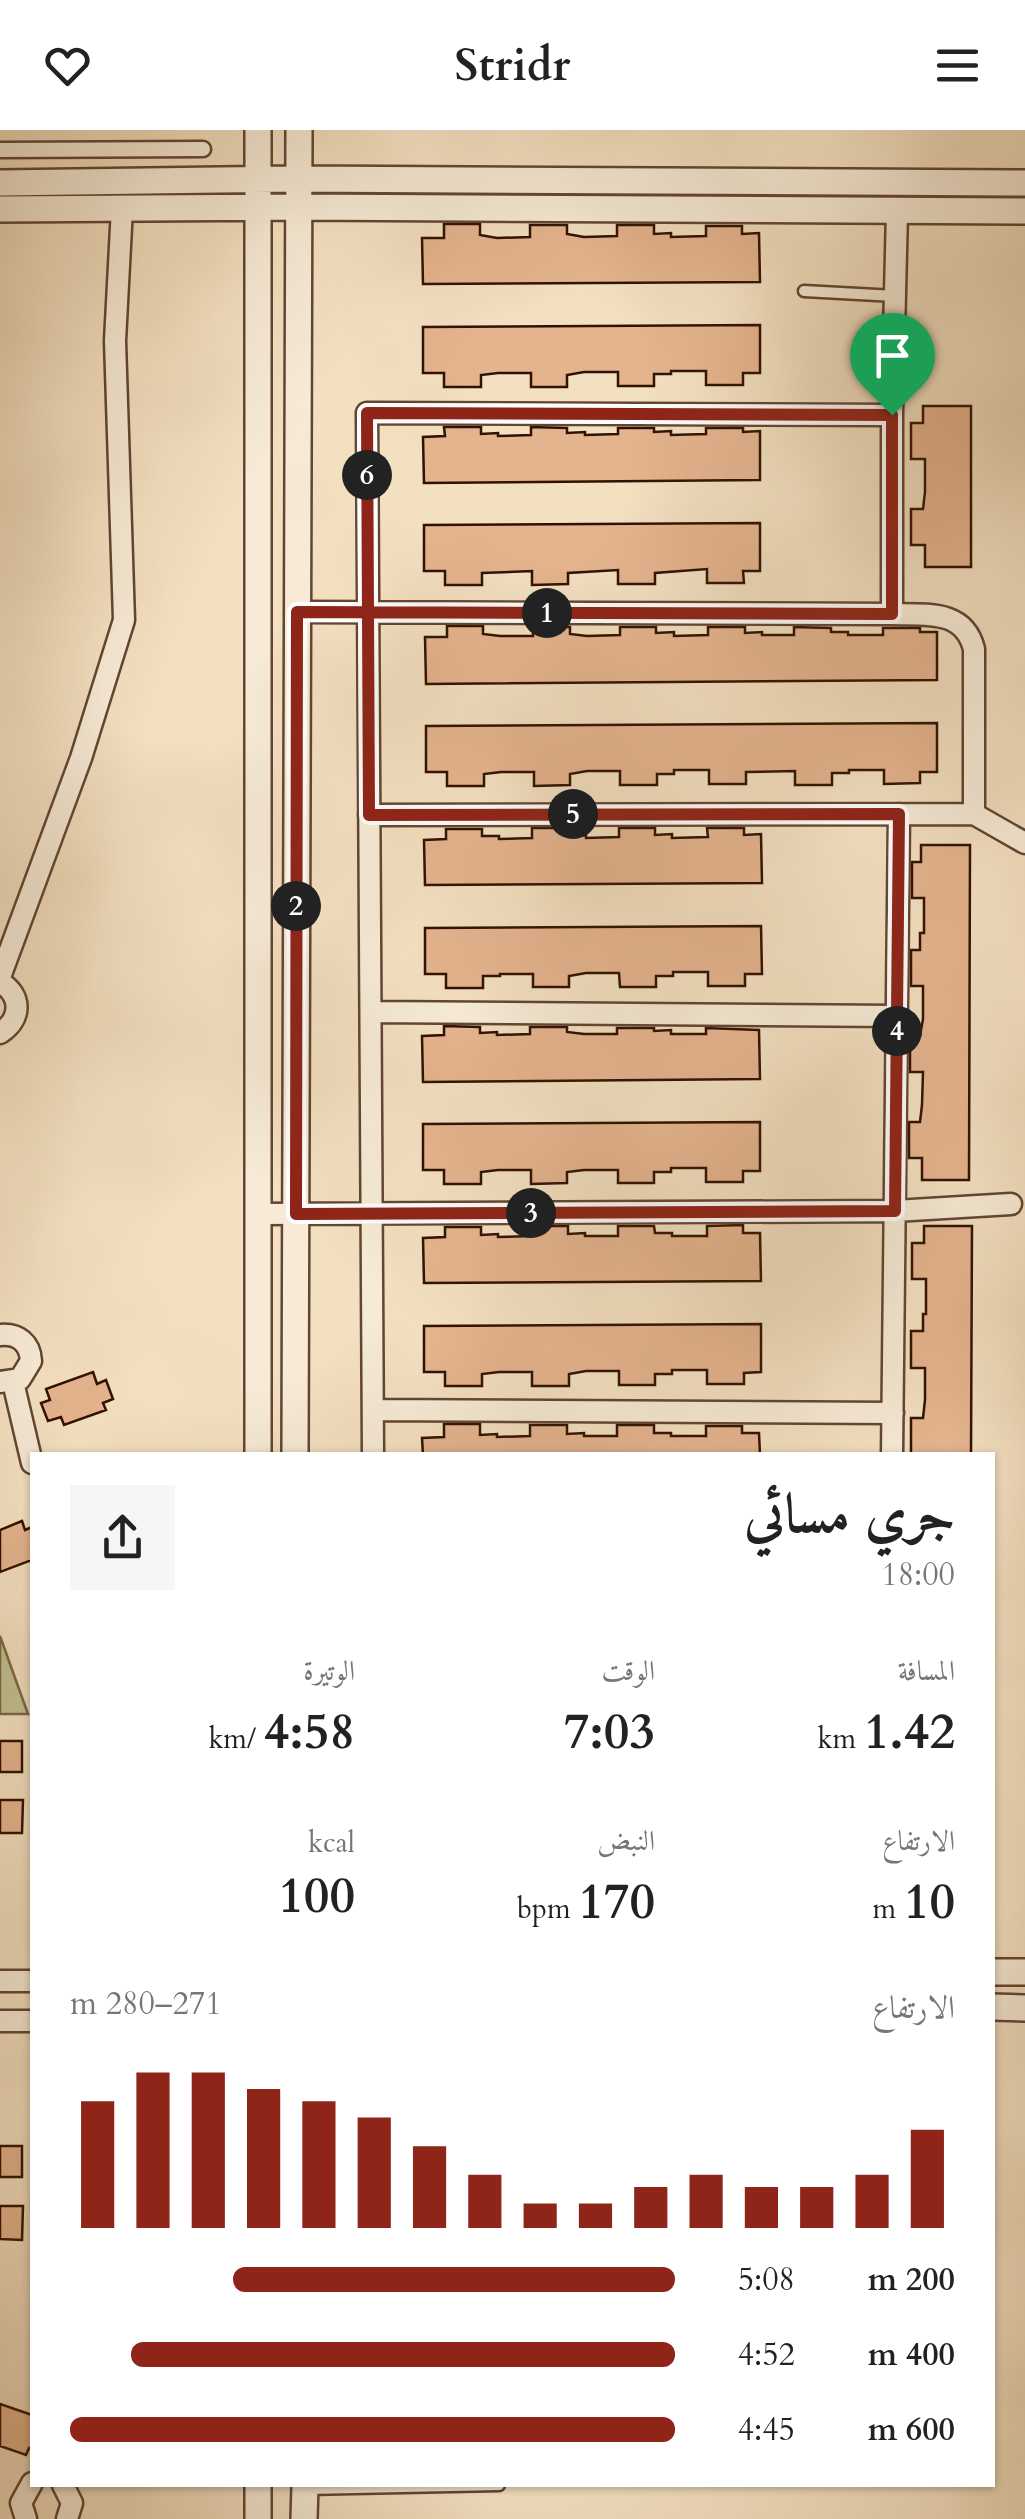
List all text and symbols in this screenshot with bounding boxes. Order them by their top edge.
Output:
text: Stridr [455,35,570,96]
icon: heart [40,38,95,93]
icon: menu [930,38,985,93]
pin [850,313,935,416]
icon: arrive [865,328,920,383]
pin: 6 [342,450,392,500]
text: 6 [360,456,374,494]
pin: 1 [522,588,572,638]
text: 1 [540,594,554,632]
pin: 5 [548,789,598,839]
text: 5 [566,795,580,833]
pin: 2 [271,881,321,931]
text: 2 [289,887,303,925]
pin: 4 [872,1006,922,1056]
text: 4 [890,1012,904,1050]
pin: 3 [506,1188,556,1238]
text: 3 [524,1194,538,1232]
text: جري مسائي [744,1478,955,1552]
button: share [70,1485,175,1590]
text: 18:00 [881,1553,955,1597]
text: الوتيرة [303,1652,355,1690]
text: الوقت [601,1652,655,1690]
text: المسافة [898,1652,955,1690]
text: 4:58 [264,1698,355,1766]
text: 7:03 [564,1698,655,1766]
text: 1.42 [864,1698,955,1766]
text: /km [208,1720,264,1758]
text: km [817,1720,864,1758]
text: النبض [597,1822,655,1860]
text: الارتفاع [882,1822,955,1860]
text: kcal [308,1824,355,1862]
text: 100 [278,1862,355,1930]
text: 170 [578,1868,655,1936]
text: 10 [904,1868,955,1936]
text: bpm [517,1890,578,1928]
text: m [873,1890,904,1928]
text: 271–280 m [70,1982,222,2026]
text: الارتفاع [872,1986,955,2030]
text: 5:08 [738,2258,795,2302]
text: 200 m [868,2258,955,2302]
text: 4:52 [738,2333,795,2377]
text: 400 m [868,2333,955,2377]
text: 4:45 [738,2408,795,2452]
text: 600 m [868,2408,955,2452]

